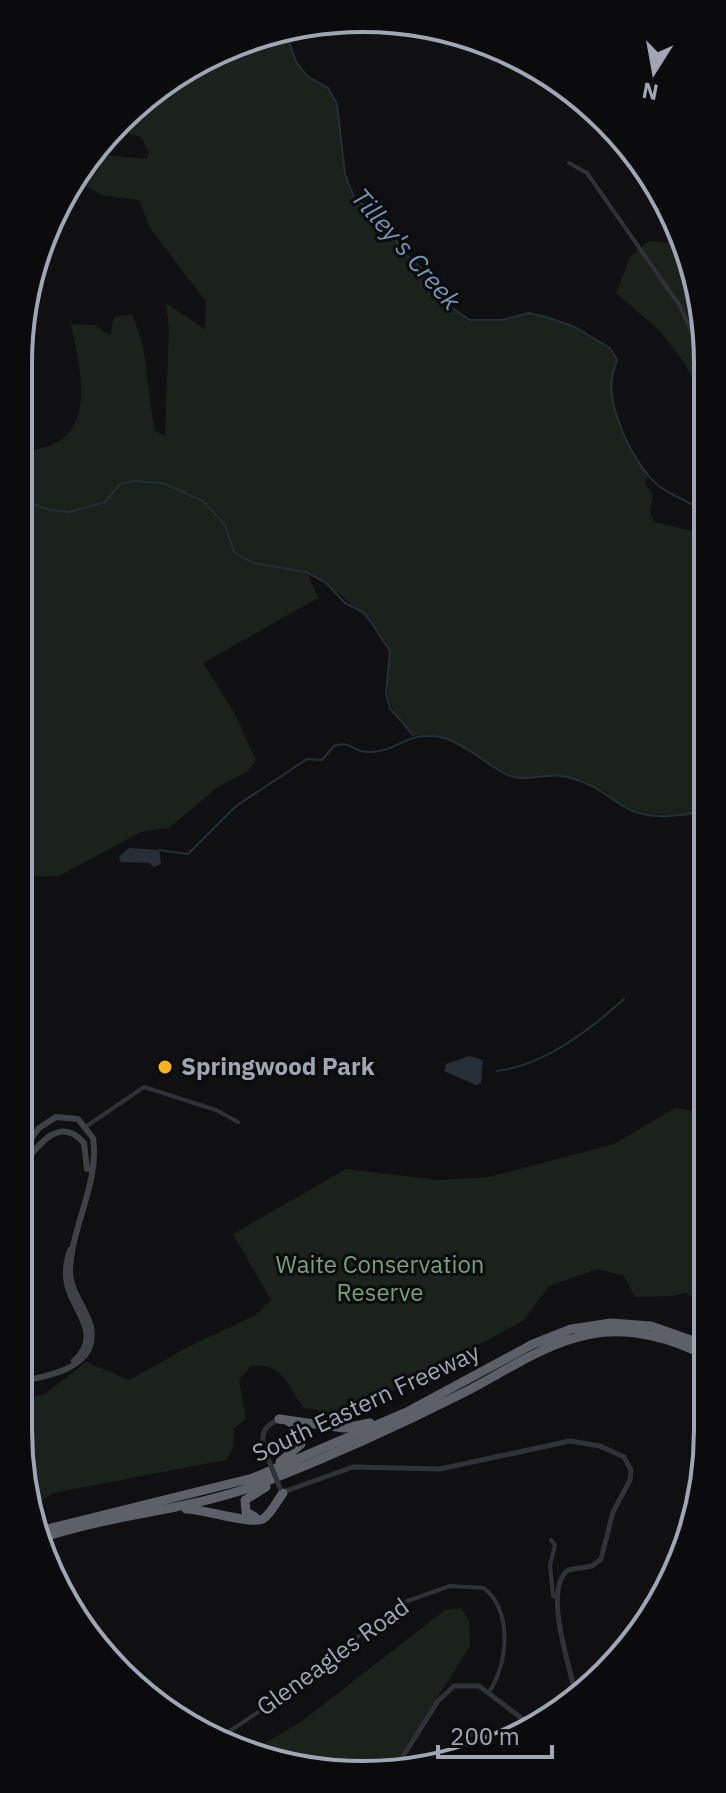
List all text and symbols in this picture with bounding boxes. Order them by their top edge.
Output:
north arrow [614,32,694,112]
text: N [639,76,661,108]
water label: Tilley's Creek [345,180,469,317]
place label: Springwood Park [181,1050,375,1082]
marker: Springwood Park [156,1058,174,1076]
park label: Waite Conservation Reserve [276,1248,484,1308]
street label: South Eastern Freeway [247,1335,484,1469]
street label: Gleneagles Road [250,1590,415,1722]
scale bar [438,1709,552,1759]
text: 200 m [450,1720,520,1752]

